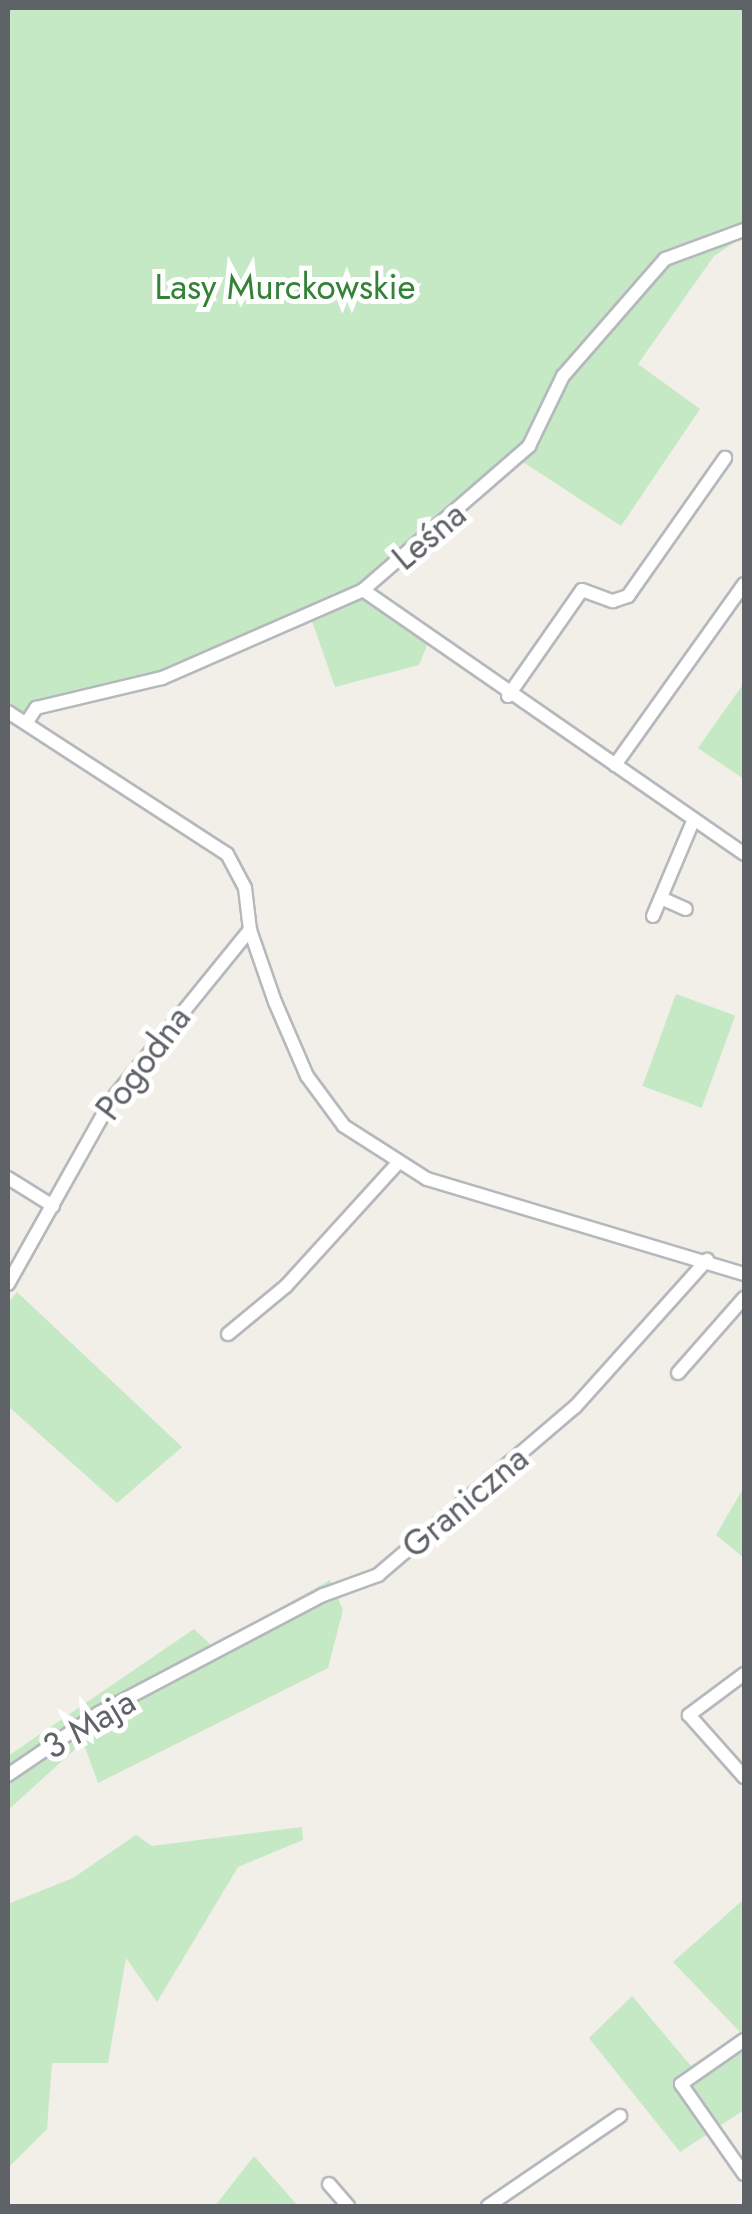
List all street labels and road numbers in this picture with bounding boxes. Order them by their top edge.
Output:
street label: Leśna [384,493,474,579]
street label: Pogodna [87,998,199,1128]
street label: Graniczna [393,1437,537,1567]
street label: 3 Maja [35,1680,143,1768]

